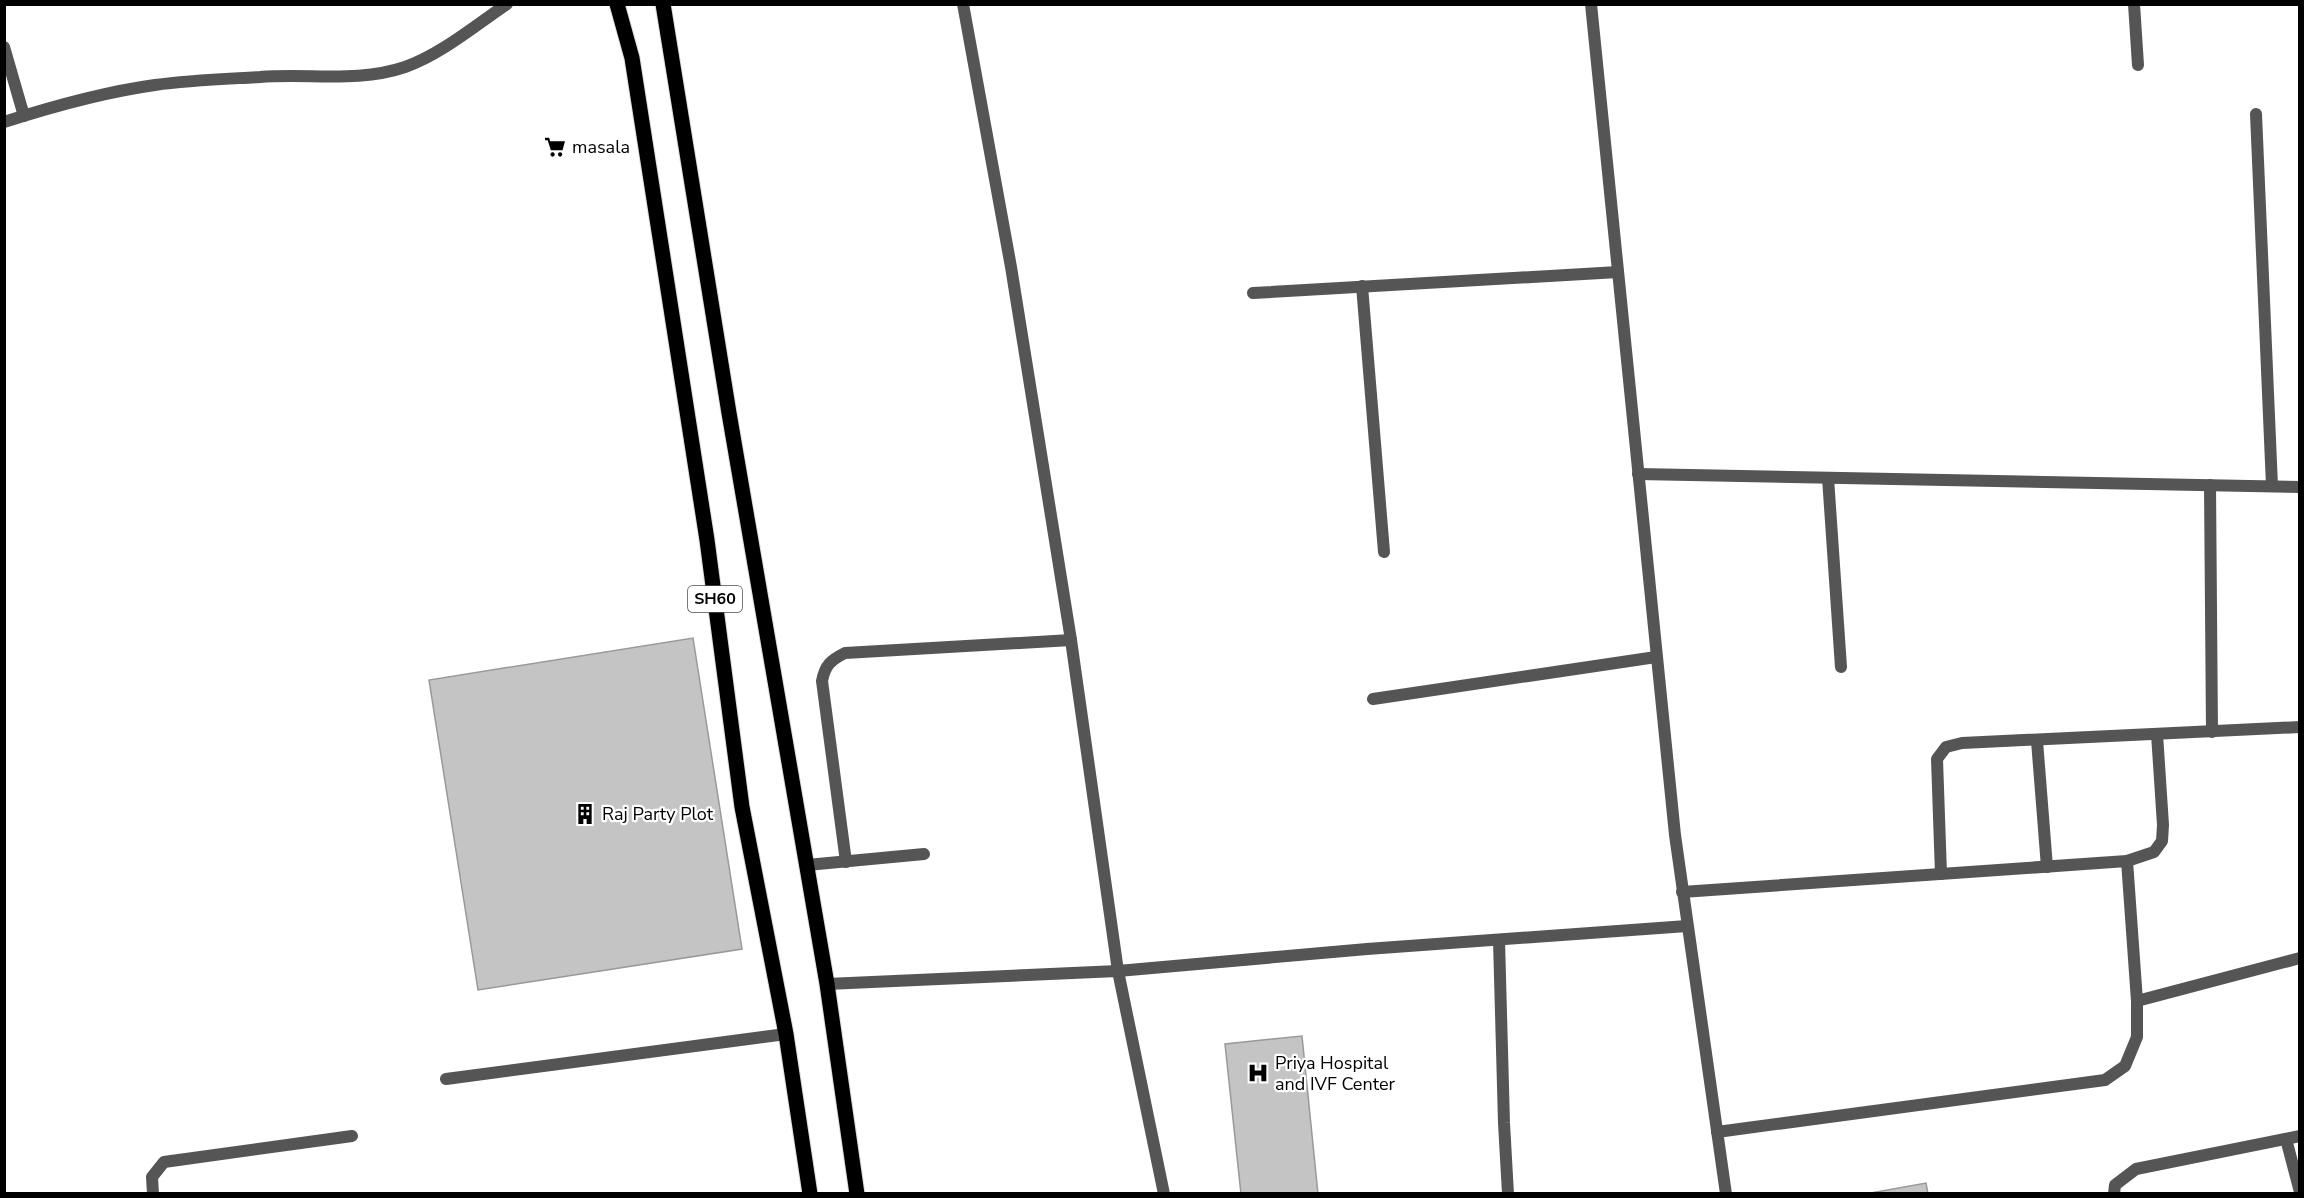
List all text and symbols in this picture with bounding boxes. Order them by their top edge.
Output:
supermarket icon: masala [543,135,567,159]
place label: masala [572,135,630,159]
road number: SH60 [688,586,742,612]
building icon: Raj Party Plot [573,802,597,826]
place label: Raj Party Plot [602,802,714,826]
place label: Priya Hospital and IVF Center [1275,1051,1395,1096]
hospital icon: Priya Hospital and IVF Center [1246,1061,1270,1085]

